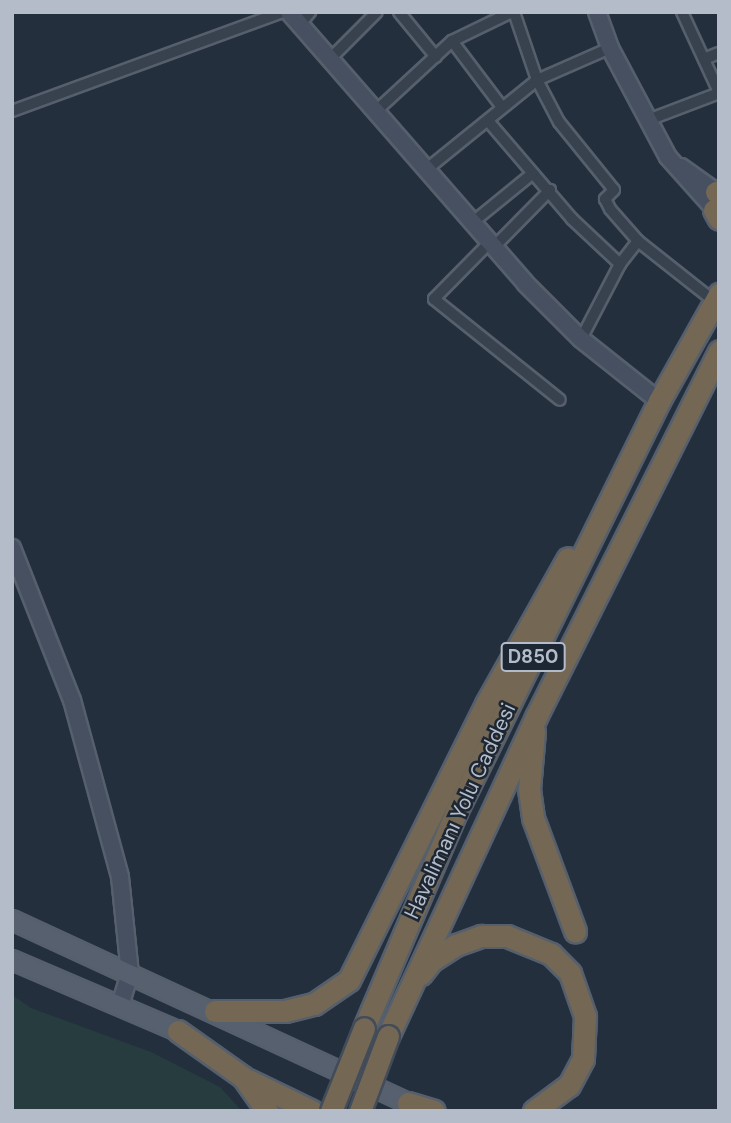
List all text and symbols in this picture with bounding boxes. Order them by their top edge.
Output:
road number: D850 [500,642,566,672]
street label: Havalimanı Yolu Caddesi [399,699,521,923]

